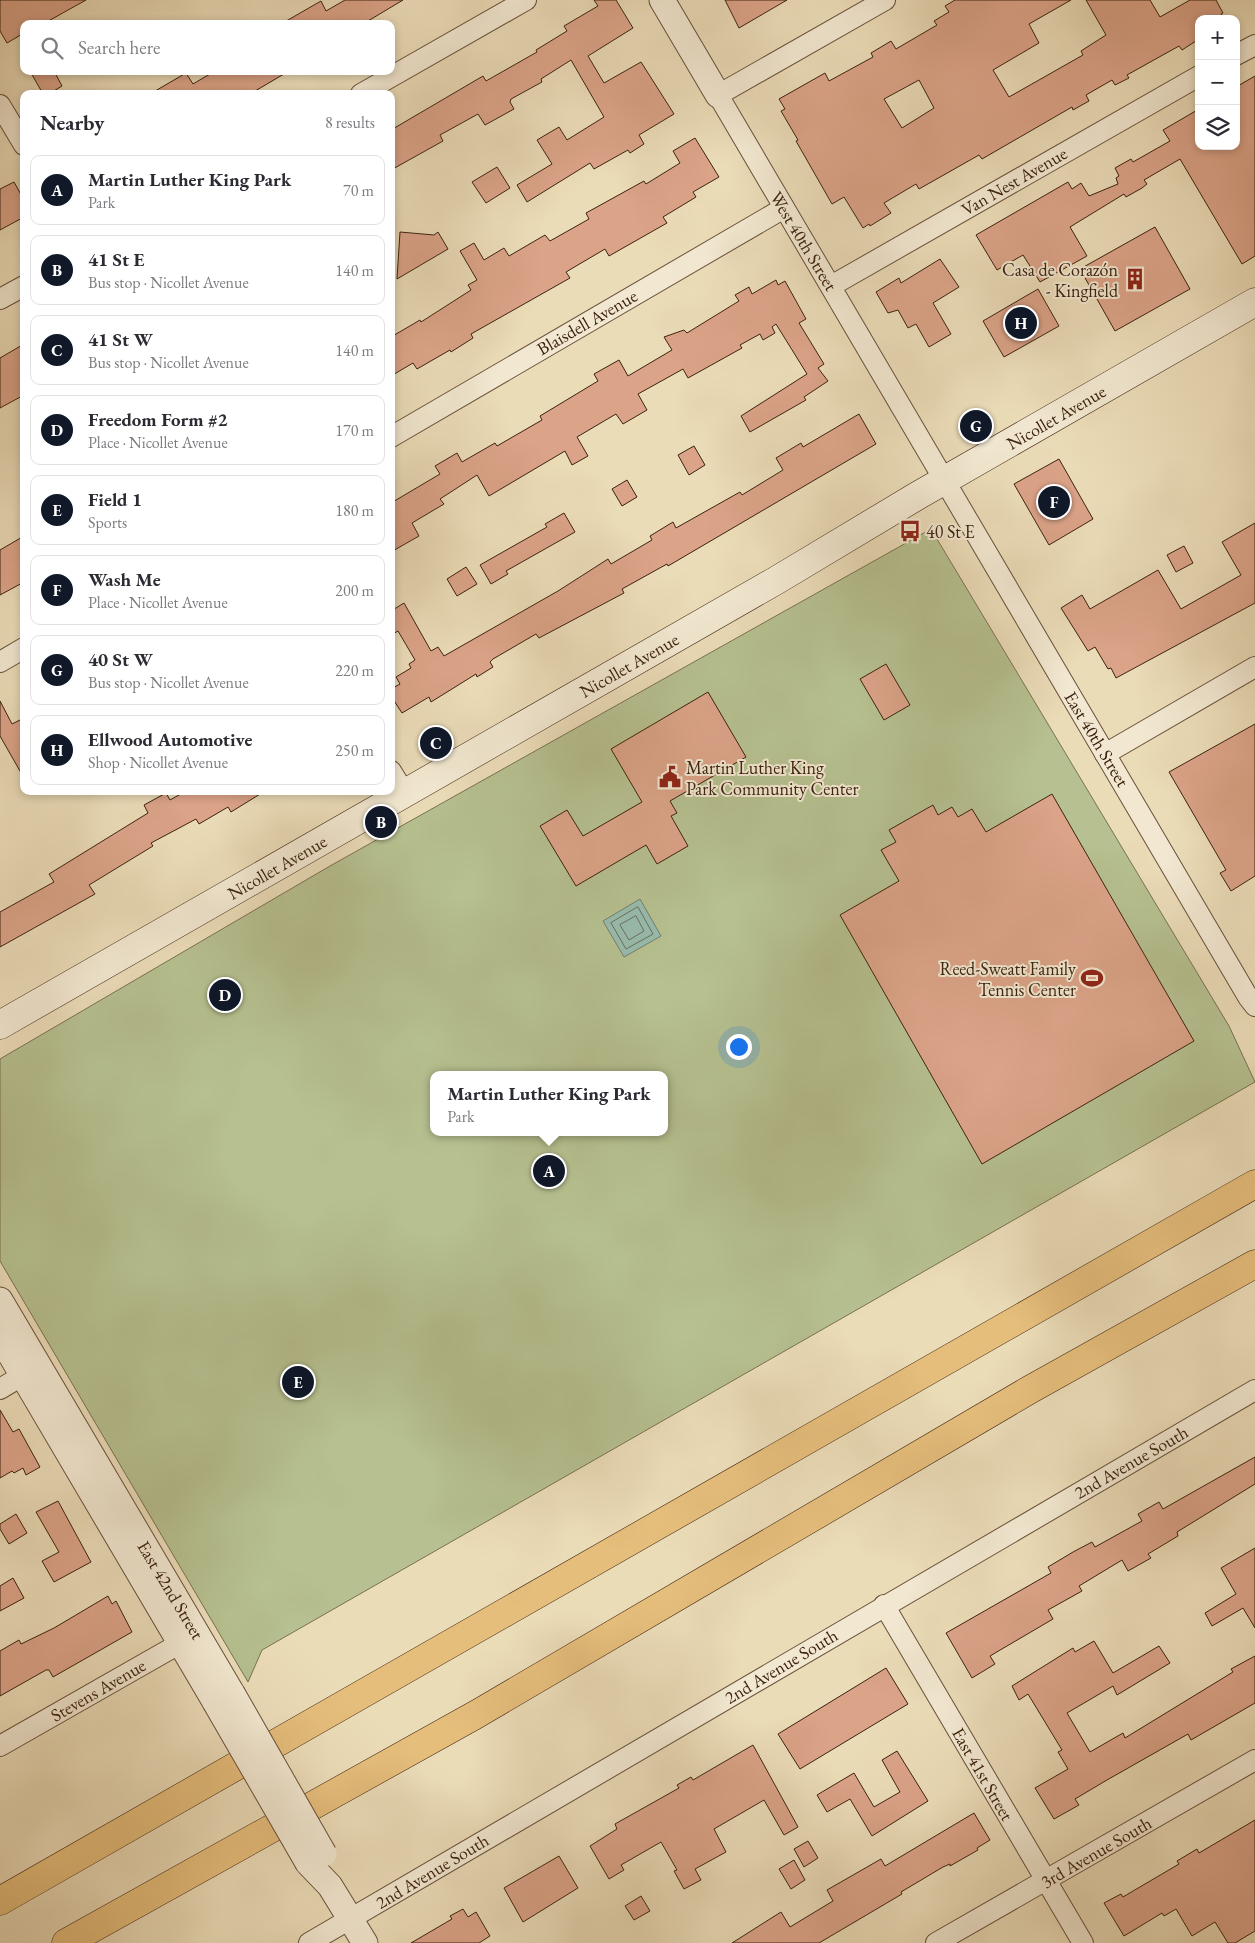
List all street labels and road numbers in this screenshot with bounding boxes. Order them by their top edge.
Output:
street label: Van Nest Avenue [957,141,1071,221]
street label: West 40th Street [765,187,843,295]
street label: Blaisdell Avenue [533,284,641,360]
street label: Nicollet Avenue [1002,379,1110,455]
street label: Nicollet Avenue [575,627,683,703]
street label: East 40th Street [1060,687,1135,791]
street label: Nicollet Avenue [223,829,331,905]
street label: 2nd Avenue South [1070,1420,1192,1504]
street label: East 42nd Street [133,1537,210,1644]
street label: 2nd Avenue South [720,1623,842,1709]
street label: Stevens Avenue [46,1654,150,1726]
street label: East 41st Street [947,1723,1019,1825]
street label: 3rd Avenue South [1036,1811,1156,1893]
street label: 2nd Avenue South [371,1828,493,1914]

